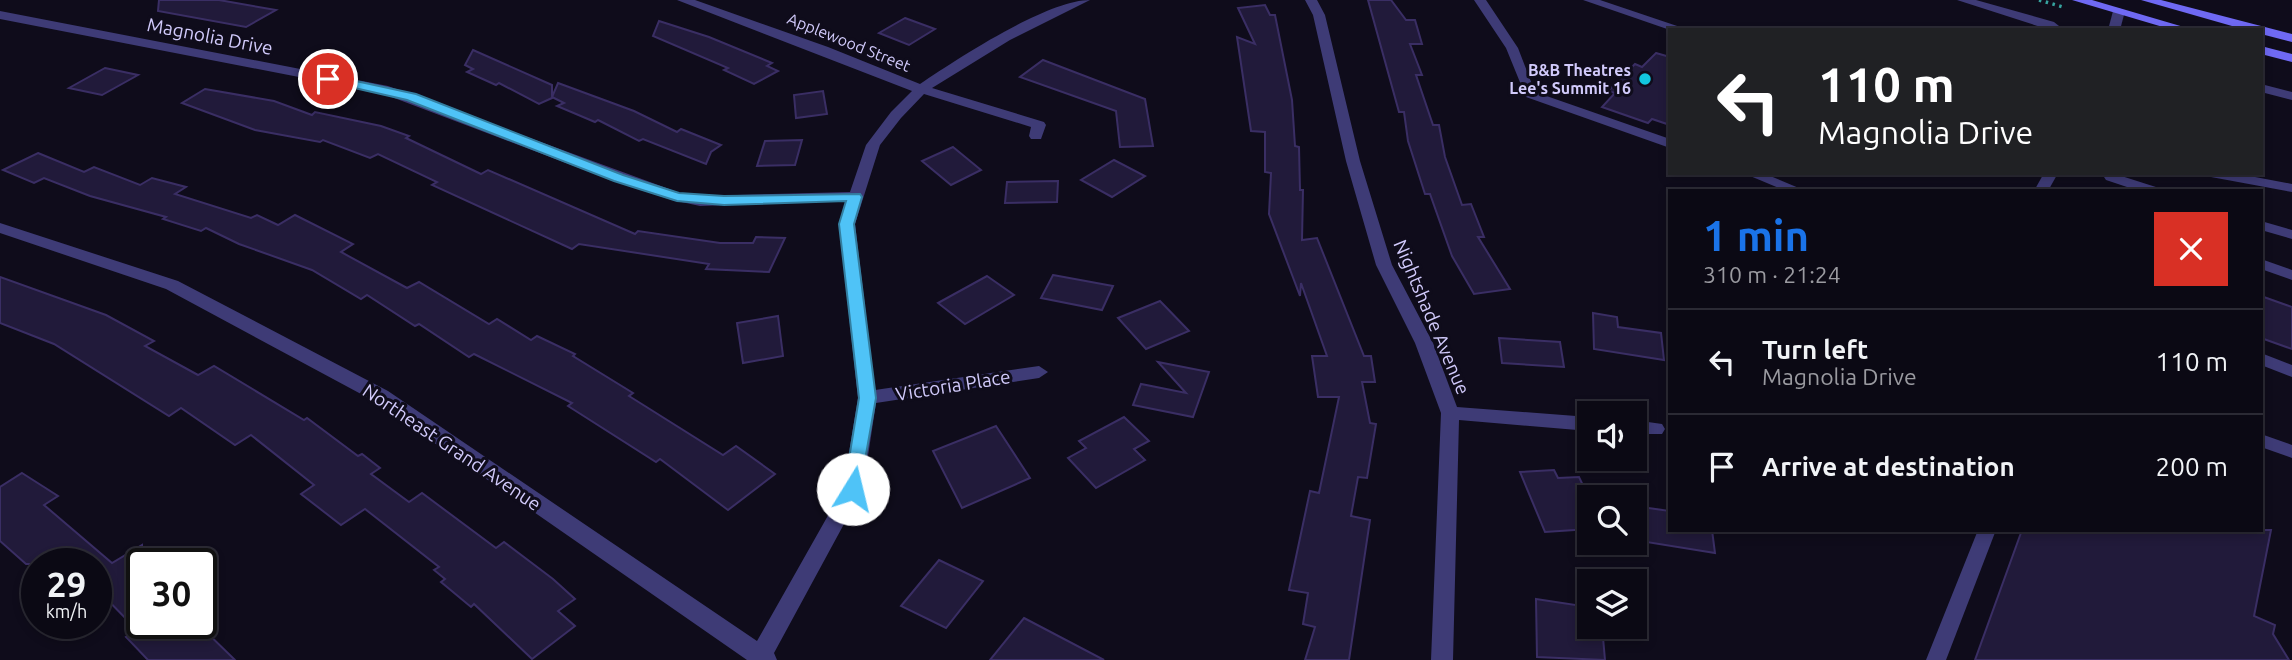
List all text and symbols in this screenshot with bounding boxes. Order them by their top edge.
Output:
street label: Applewood Street [785,9,914,75]
street label: Magnolia Drive [145,13,275,59]
pin [298,49,358,109]
icon: left [1703,56,1794,147]
text: 110 m [1818,56,1955,111]
icon: arrive [309,60,347,98]
place label: B&B Theatres Lee's Summit 16 [1509,61,1631,97]
marker: B&B Theatres Lee's Summit 16 [1637,71,1653,87]
text: Magnolia Drive [1818,114,2033,150]
text: 1 min [1703,212,1809,259]
button: close [2154,212,2228,286]
street label: Nightshade Avenue [1389,236,1475,398]
text: 310 m · 21:24 [1703,262,1841,287]
text: Turn left [1762,335,1868,364]
icon: left [1703,343,1741,381]
text: 110 m [2156,347,2228,376]
text: Magnolia Drive [1762,364,1917,389]
street label: Victoria Place [894,365,1012,405]
street label: Northeast Grand Avenue [359,379,545,515]
map controls [1577,401,1647,639]
button: sound [1577,401,1647,471]
icon: arrive [1703,448,1741,486]
position arrow [816,452,890,526]
text: Arrive at destination [1762,452,2015,481]
text: 200 m [2156,452,2228,481]
button: search [1577,485,1647,555]
speed limit sign: 30 [126,548,217,639]
text: 29 [47,564,86,604]
button: layers [1577,569,1647,639]
text: km/h [46,601,87,621]

